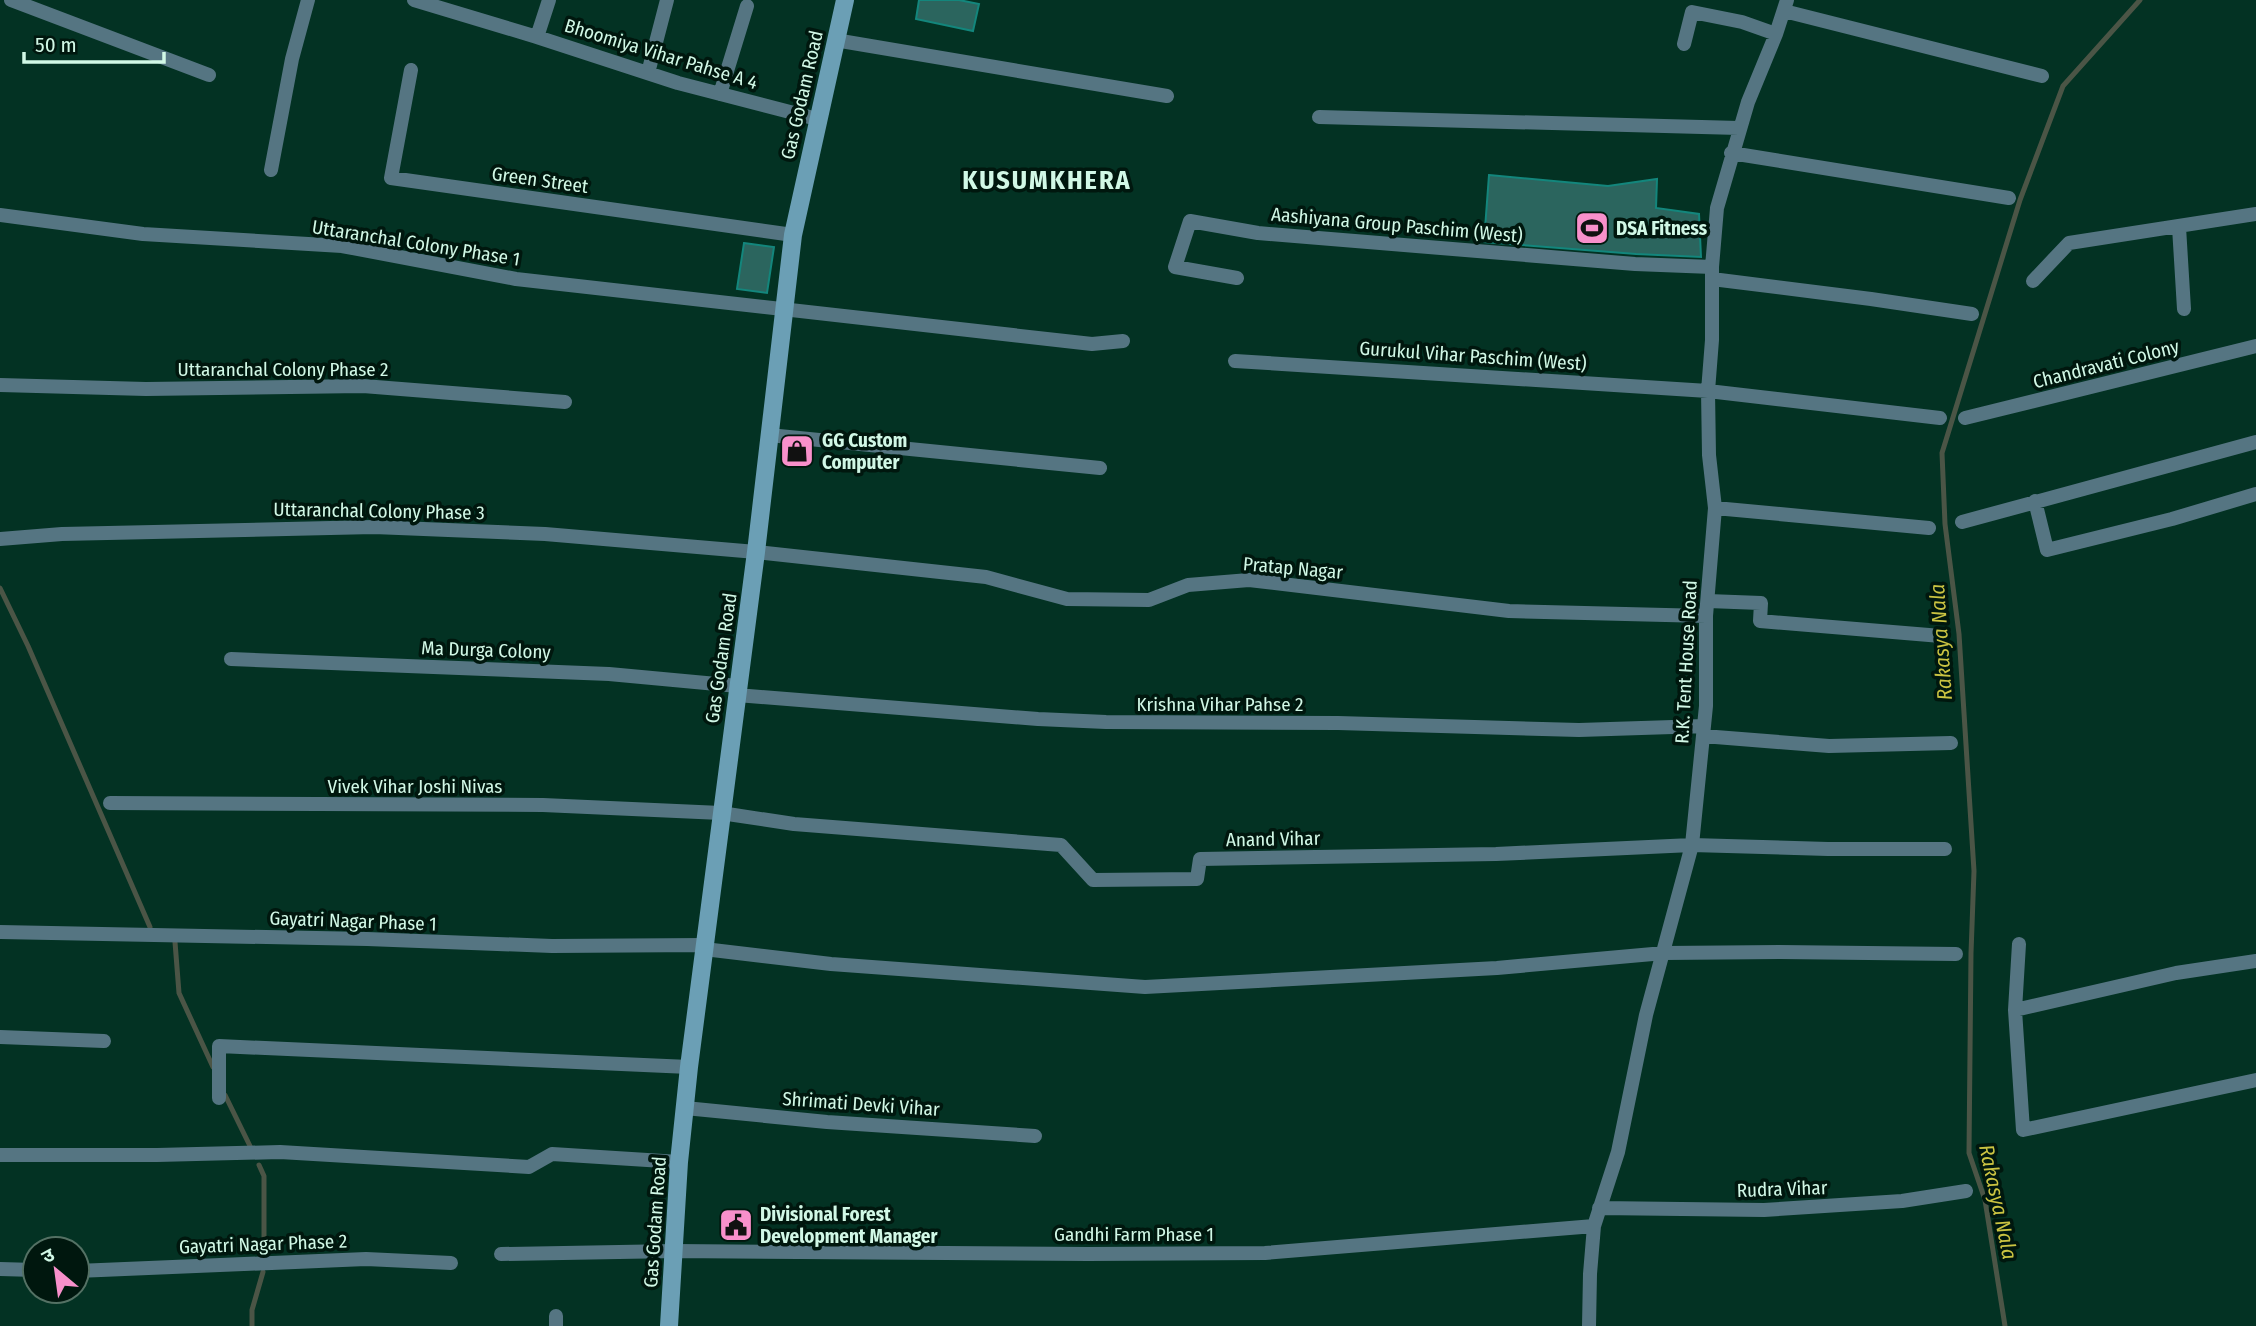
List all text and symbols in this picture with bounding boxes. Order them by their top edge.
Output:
street label: Bhoomiya Vihar Pahse A 4 [562,14,760,94]
scale bar [24,21,164,65]
street label: Gas Godam Road [776,28,828,162]
text: 50 m [35,32,77,58]
street label: Green Street [490,162,590,198]
district label: KUSUMKHERA [962,165,1132,196]
street label: Aashiyana Group Paschim (West) [1270,203,1524,247]
sports icon: DSA Fitness [1573,209,1611,247]
street label: Uttaranchal Colony Phase 1 [310,215,522,271]
place label: DSA Fitness [1616,217,1708,240]
street label: Chandravati Colony [2031,335,2182,393]
street label: Gurukul Vihar Paschim (West) [1359,337,1587,375]
street label: Uttaranchal Colony Phase 2 [178,358,388,381]
place label: GG Custom Computer [822,429,907,474]
shop icon: GG Custom Computer [778,432,816,470]
street label: Uttaranchal Colony Phase 3 [273,498,485,524]
street label: Pratap Nagar [1242,552,1344,584]
street label: R.K. Tent House Road [1670,580,1702,744]
water label: Rakasya Nala [1924,583,1958,701]
street label: Gas Godam Road [700,591,742,725]
street label: Ma Durga Colony [421,636,552,664]
street label: Krishna Vihar Pahse 2 [1137,693,1303,716]
street label: Vivek Vihar Joshi Nivas [328,775,502,798]
street label: Anand Vihar [1226,827,1321,851]
street label: Gayatri Nagar Phase 1 [269,907,437,935]
street label: Shrimati Devki Vihar [782,1087,941,1121]
water label: Rakasya Nala [1973,1142,2023,1262]
street label: Gas Godam Road [639,1156,671,1288]
street label: Rudra Vihar [1736,1176,1828,1202]
place label: Divisional Forest Development Manager [760,1203,938,1248]
public building icon: Divisional Forest Development Manager [717,1206,755,1244]
street label: Gandhi Farm Phase 1 [1054,1223,1214,1246]
street label: Gayatri Nagar Phase 2 [179,1230,347,1258]
north arrow [21,1235,91,1305]
text: उ [38,1242,59,1268]

